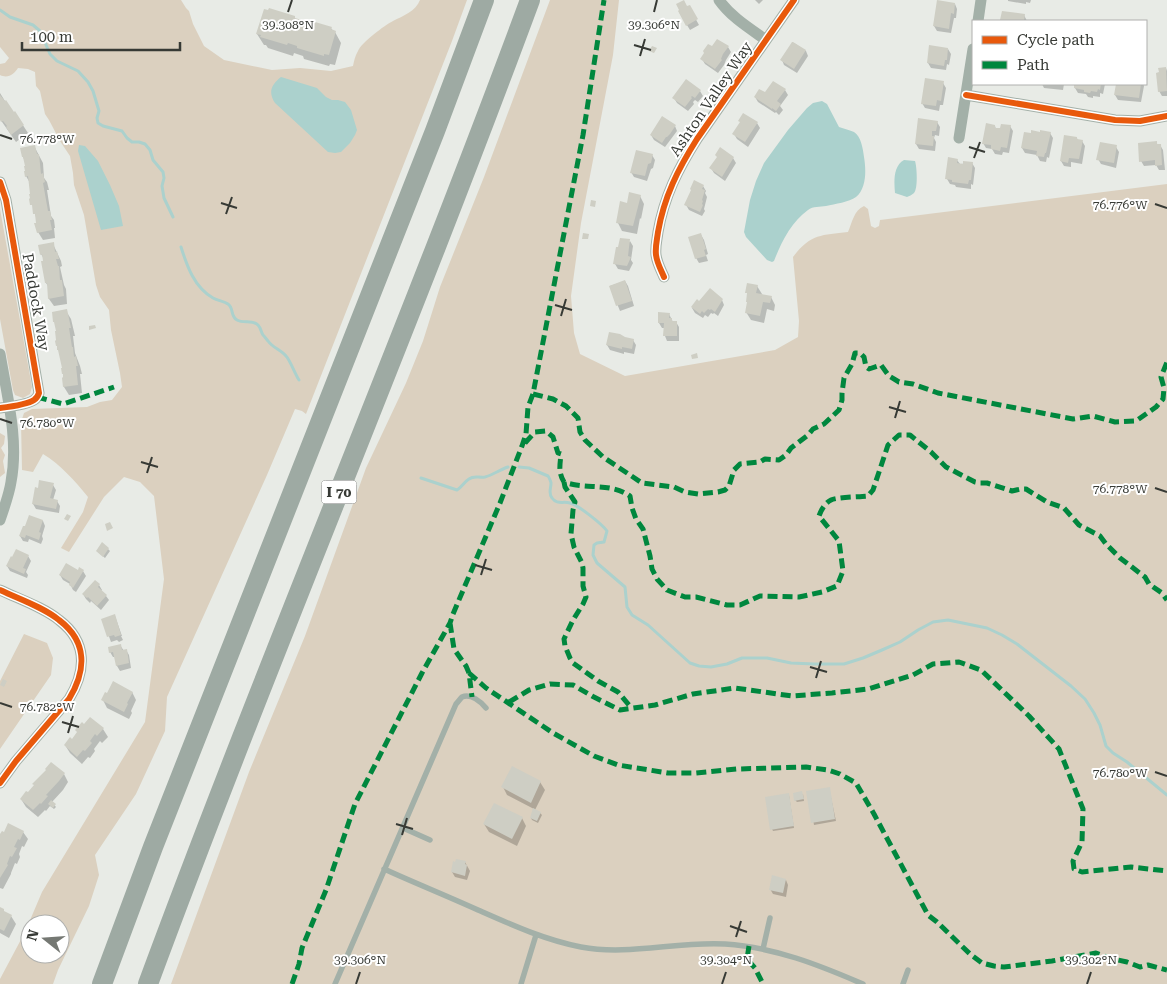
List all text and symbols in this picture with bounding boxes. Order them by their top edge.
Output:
text: 39.308°N [262,18,314,32]
text: 39.306°N [628,18,680,32]
scale bar [22,20,180,52]
legend [972,20,1147,85]
text: 100 m [30,28,73,46]
text: Cycle path [1017,31,1095,49]
street label: Ashton Valley Way [666,38,756,160]
text: Path [1017,56,1050,74]
text: 76.778°W [20,132,75,146]
text: 76.776°W [1093,198,1148,212]
street label: Paddock Way [19,252,53,352]
text: 76.780°W [20,416,75,430]
road number: I 70 [322,481,356,504]
text: 76.778°W [1093,482,1148,496]
text: 76.782°W [20,700,75,714]
text: 76.780°W [1093,766,1148,780]
north arrow [20,914,70,964]
text: N [23,927,42,943]
text: 39.306°N [334,953,386,967]
text: 39.304°N [700,953,752,967]
text: 39.302°N [1065,953,1117,967]

